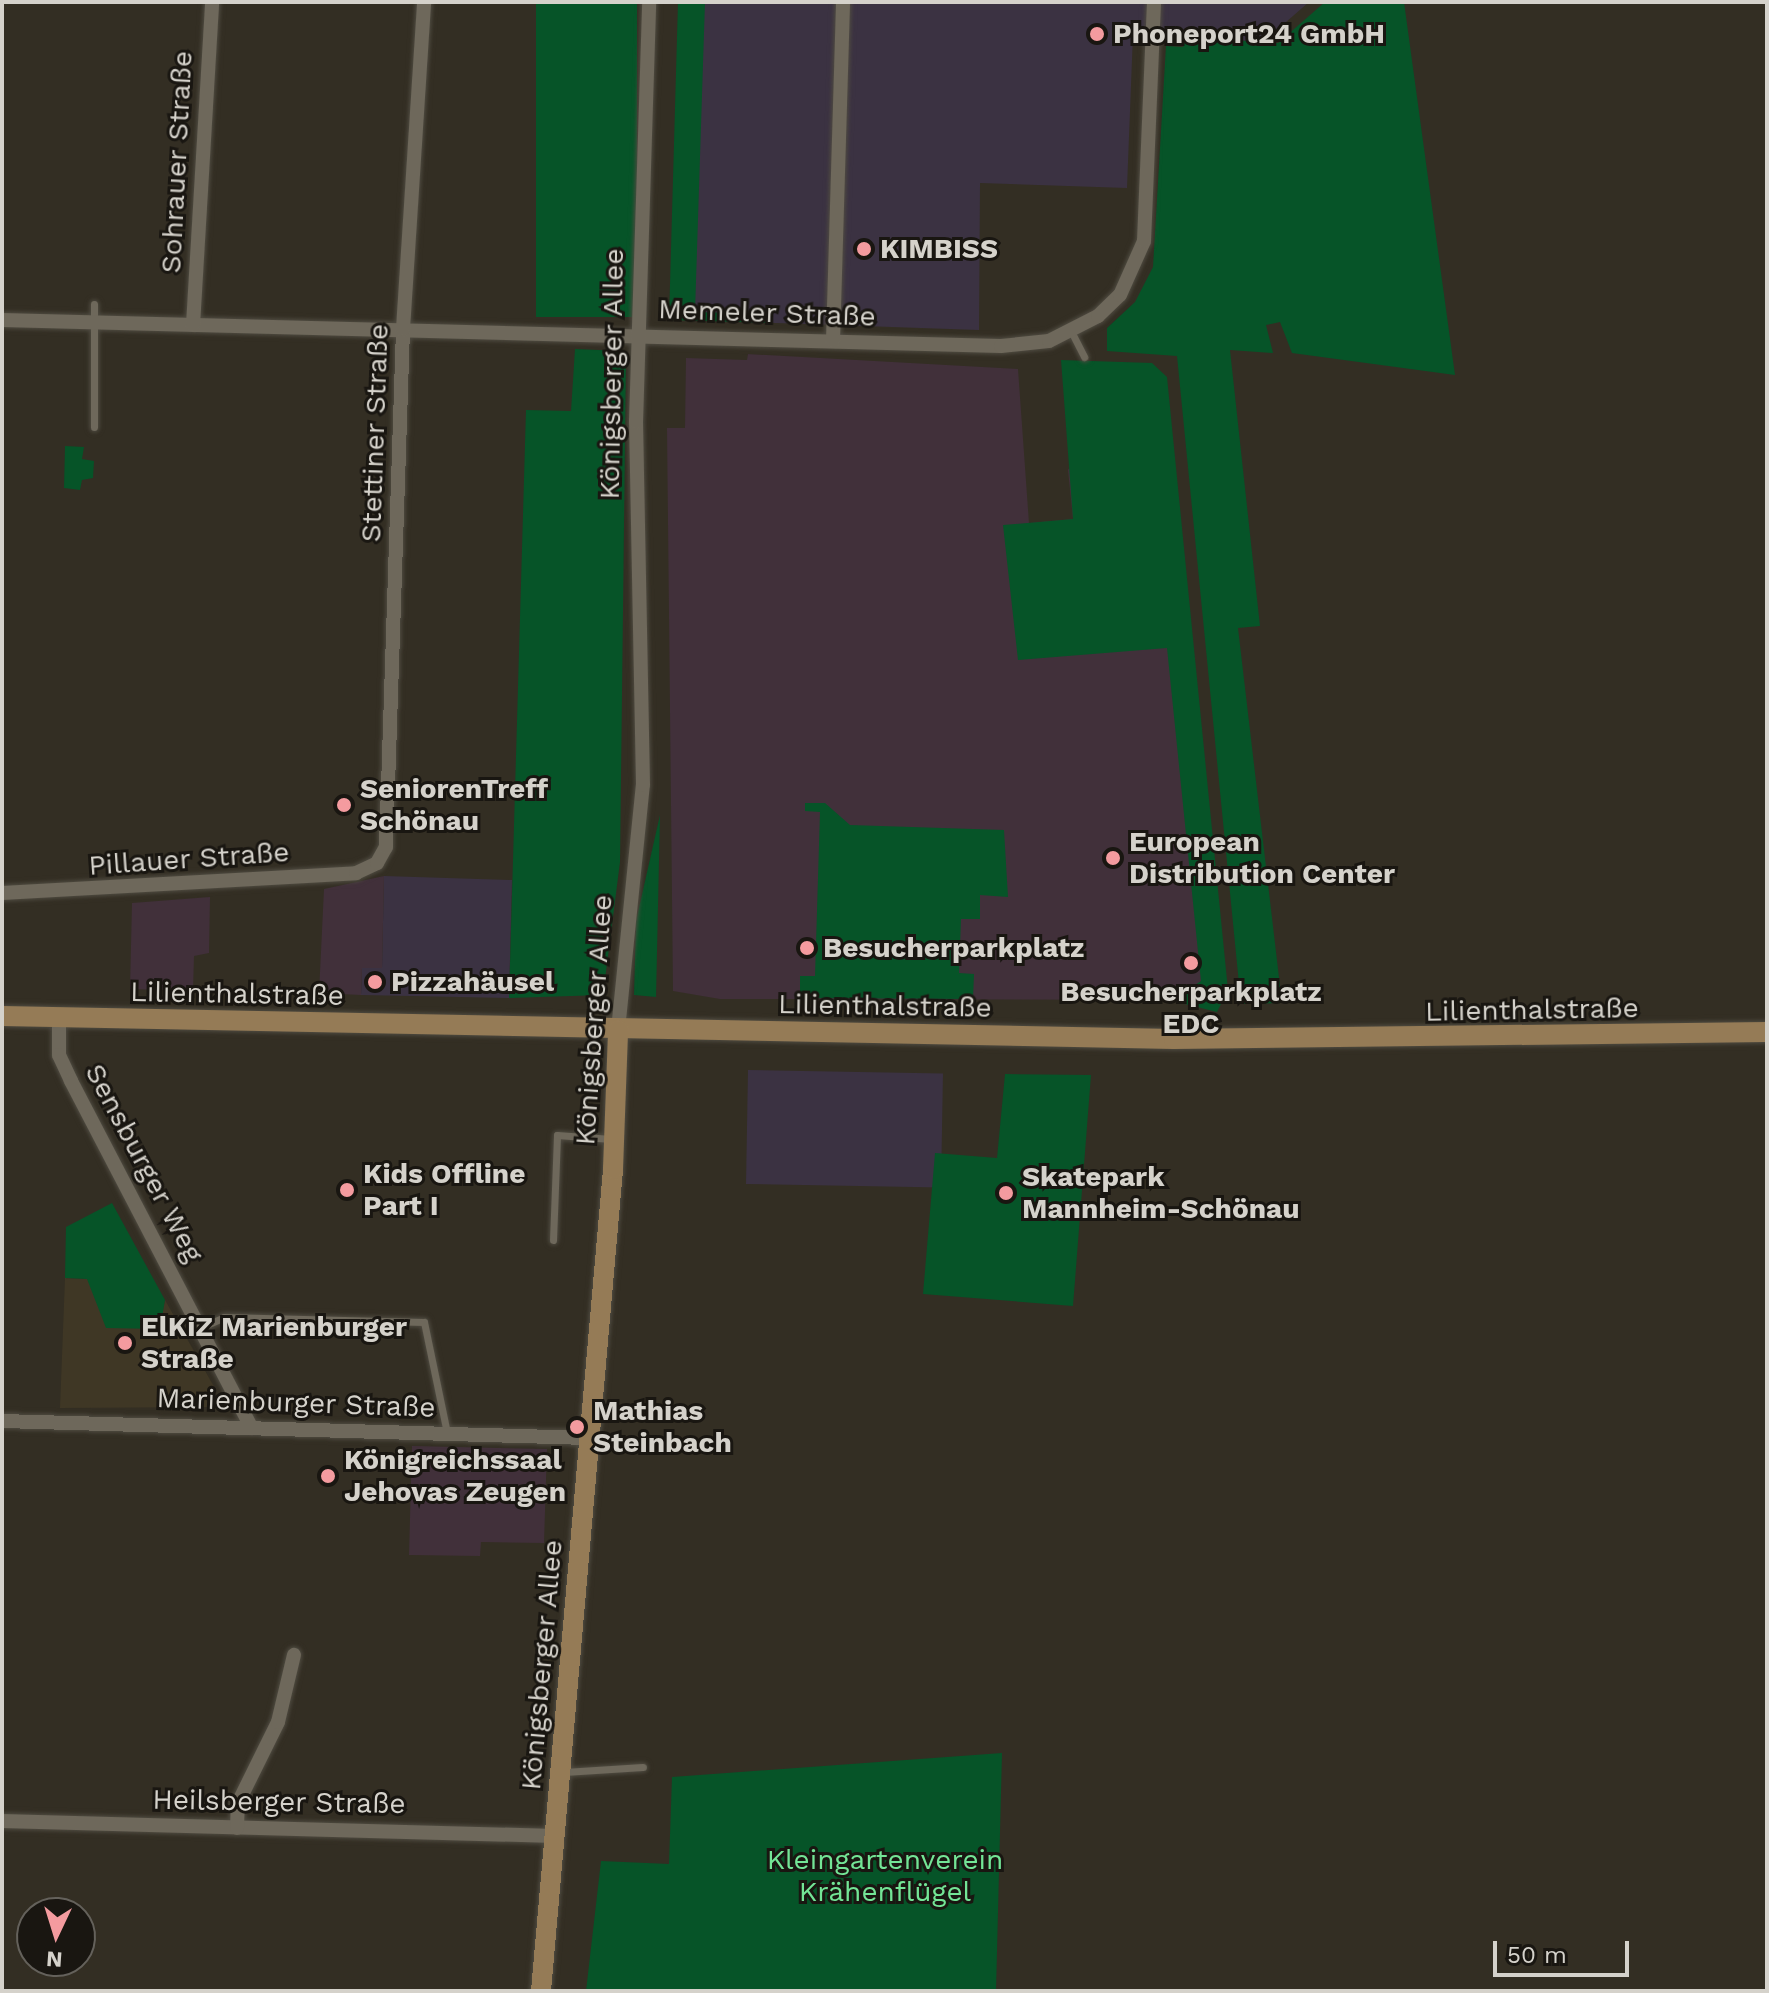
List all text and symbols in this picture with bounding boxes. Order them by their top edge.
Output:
place label: Phoneport24 GmbH [1113,17,1385,51]
marker: Phoneport24 GmbH [1088,25,1106,43]
street label: Sohrauer Straße [154,50,200,274]
place label: KIMBISS [880,232,998,266]
marker: KIMBISS [855,240,873,258]
street label: Königsberger Allee [593,247,631,501]
street label: Memeler Straße [657,292,877,334]
street label: Stettiner Straße [354,323,396,543]
place label: SeniorenTreff Schönau [360,772,548,838]
marker: SeniorenTreff Schönau [335,796,353,814]
place label: European Distribution Center [1129,825,1395,891]
street label: Pillauer Straße [87,835,291,883]
marker: European Distribution Center [1104,849,1122,867]
street label: Königsberger Allee [568,893,620,1147]
place label: Besucherparkplatz [823,931,1084,965]
marker: Besucherparkplatz [798,939,816,957]
marker: Besucherparkplatz EDC [1182,954,1200,972]
place label: Pizzahäusel [391,965,554,999]
marker: Pizzahäusel [366,973,384,991]
street label: Lilienthalstraße [130,975,344,1013]
place label: Besucherparkplatz EDC [1060,975,1322,1041]
street label: Lilienthalstraße [778,987,992,1025]
street label: Lilienthalstraße [1425,991,1639,1029]
street label: Sensburger Weg [77,1058,211,1268]
place label: Kids Offline Part I [363,1157,525,1223]
place label: Skatepark Mannheim-Schönau [1022,1160,1300,1226]
marker: Kids Offline Part I [338,1181,356,1199]
marker: Skatepark Mannheim-Schönau [997,1184,1015,1202]
place label: ElKiZ Marienburger Straße [141,1310,407,1376]
marker: ElKiZ Marienburger Straße [116,1334,134,1352]
street label: Marienburger Straße [156,1381,436,1425]
place label: Mathias Steinbach [593,1394,732,1460]
marker: Mathias Steinbach [568,1418,586,1436]
place label: Königreichssaal Jehovas Zeugen [344,1443,566,1509]
marker: Königreichssaal Jehovas Zeugen [319,1467,337,1485]
street label: Königsberger Allee [514,1538,570,1792]
street label: Heilsberger Straße [152,1783,406,1821]
park label: Kleingartenverein Krähenflügel [767,1843,1003,1909]
north arrow [16,1897,96,1977]
scale bar [1497,1925,1633,1975]
text: 50 m [1507,1941,1567,1969]
text: N [45,1946,63,1972]

